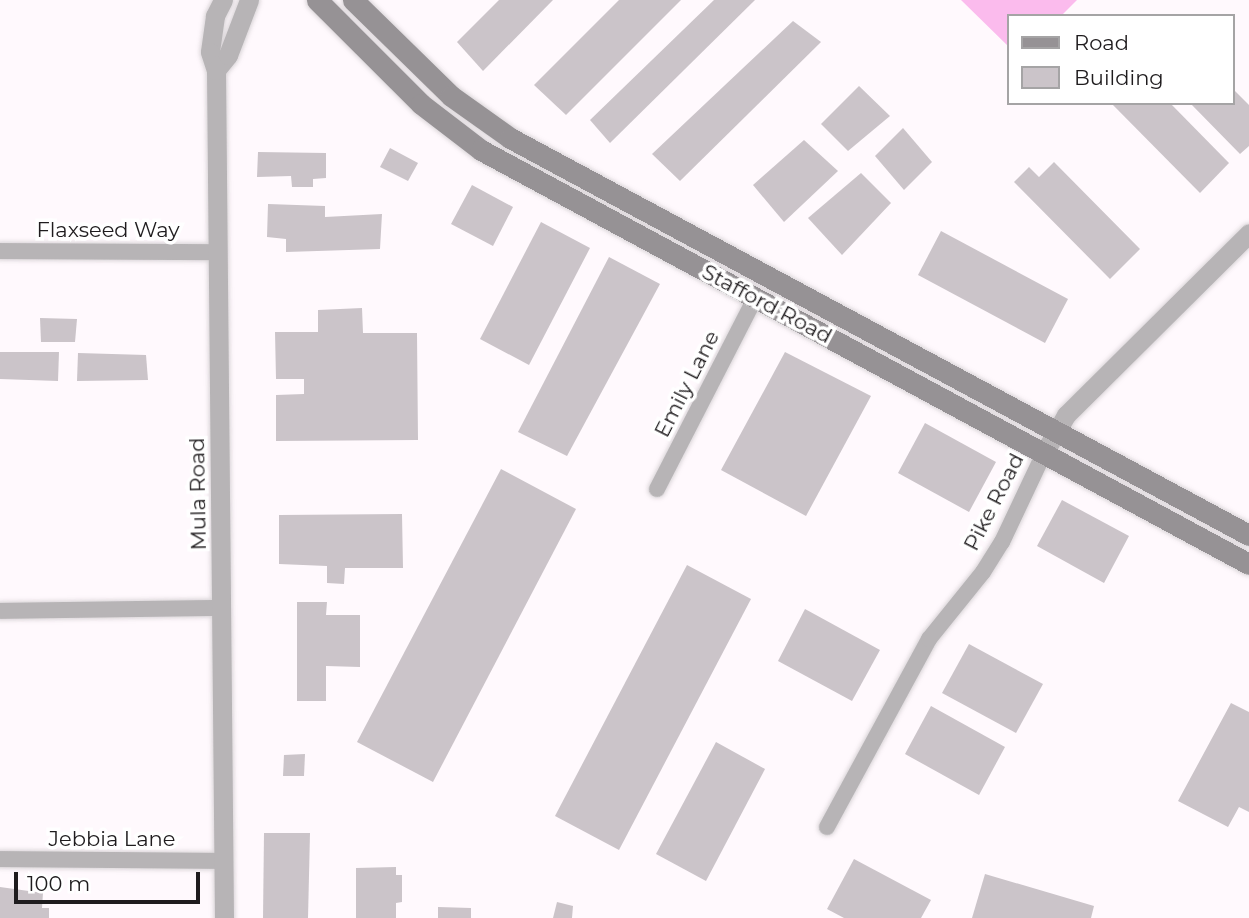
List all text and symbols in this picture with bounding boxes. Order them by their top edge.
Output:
legend [1007,14,1235,105]
text: Road [1074,30,1129,55]
text: Building [1074,65,1164,90]
street label: Flaxseed Way [36,217,180,243]
street label: Stafford Road [698,259,836,349]
street label: Emily Lane [649,327,725,441]
street label: Mula Road [184,437,212,551]
street label: Pike Road [959,449,1029,555]
street label: Jebbia Lane [49,826,175,852]
scale bar [18,858,203,902]
text: 100 m [27,871,90,896]

